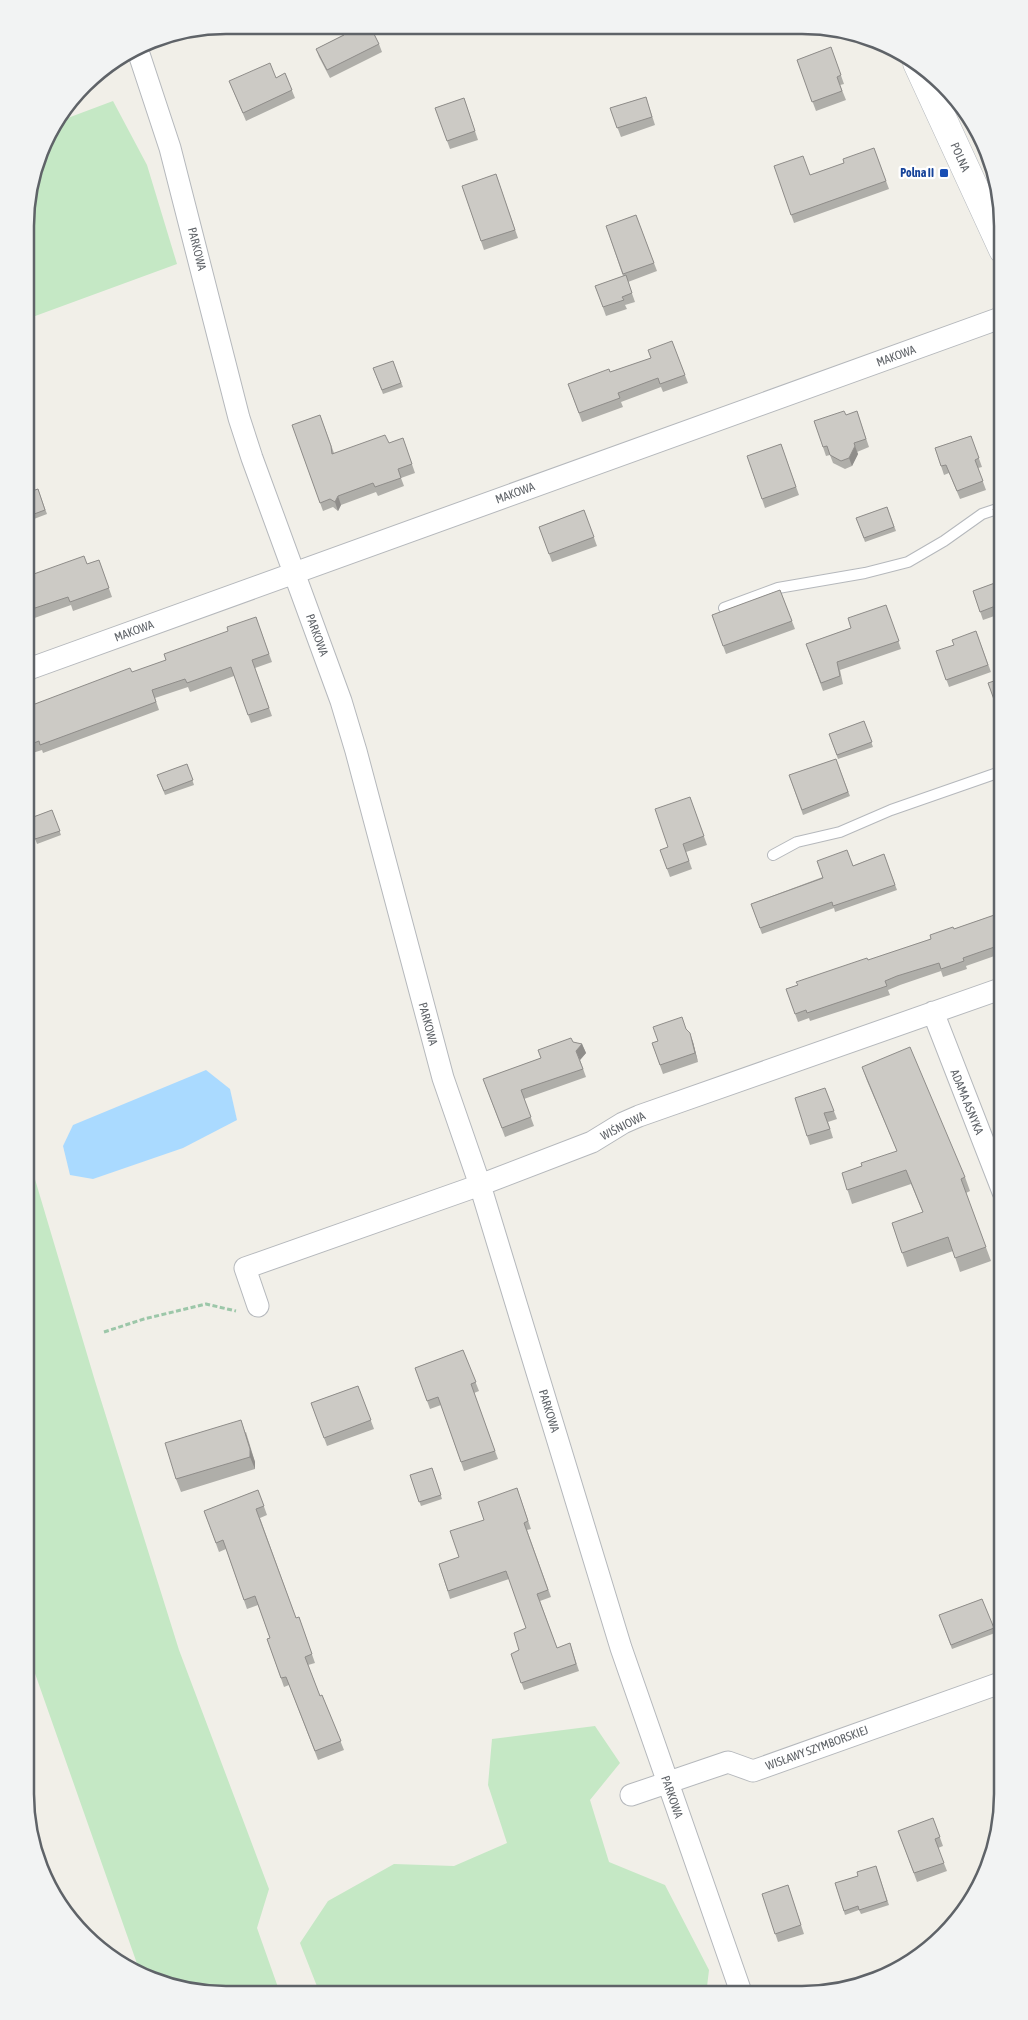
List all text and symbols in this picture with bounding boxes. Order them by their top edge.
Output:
street label: POLNA [947,140,973,174]
place label: Polna II [900,166,934,180]
marker: Polna II [938,167,950,179]
street label: PARKOWA [185,226,209,272]
street label: MAKOWA [874,342,918,370]
street label: MAKOWA [493,479,537,507]
street label: PARKOWA [303,612,331,658]
street label: MAKOWA [112,617,156,645]
street label: PARKOWA [416,1001,440,1047]
street label: ADAMA ASNYKA [948,1067,986,1137]
street label: WIŚNIOWA [598,1109,648,1143]
street label: PARKOWA [536,1388,562,1434]
street label: WISŁAWY SZYMBORSKIEJ [764,1723,870,1773]
street label: PARKOWA [658,1774,686,1820]

